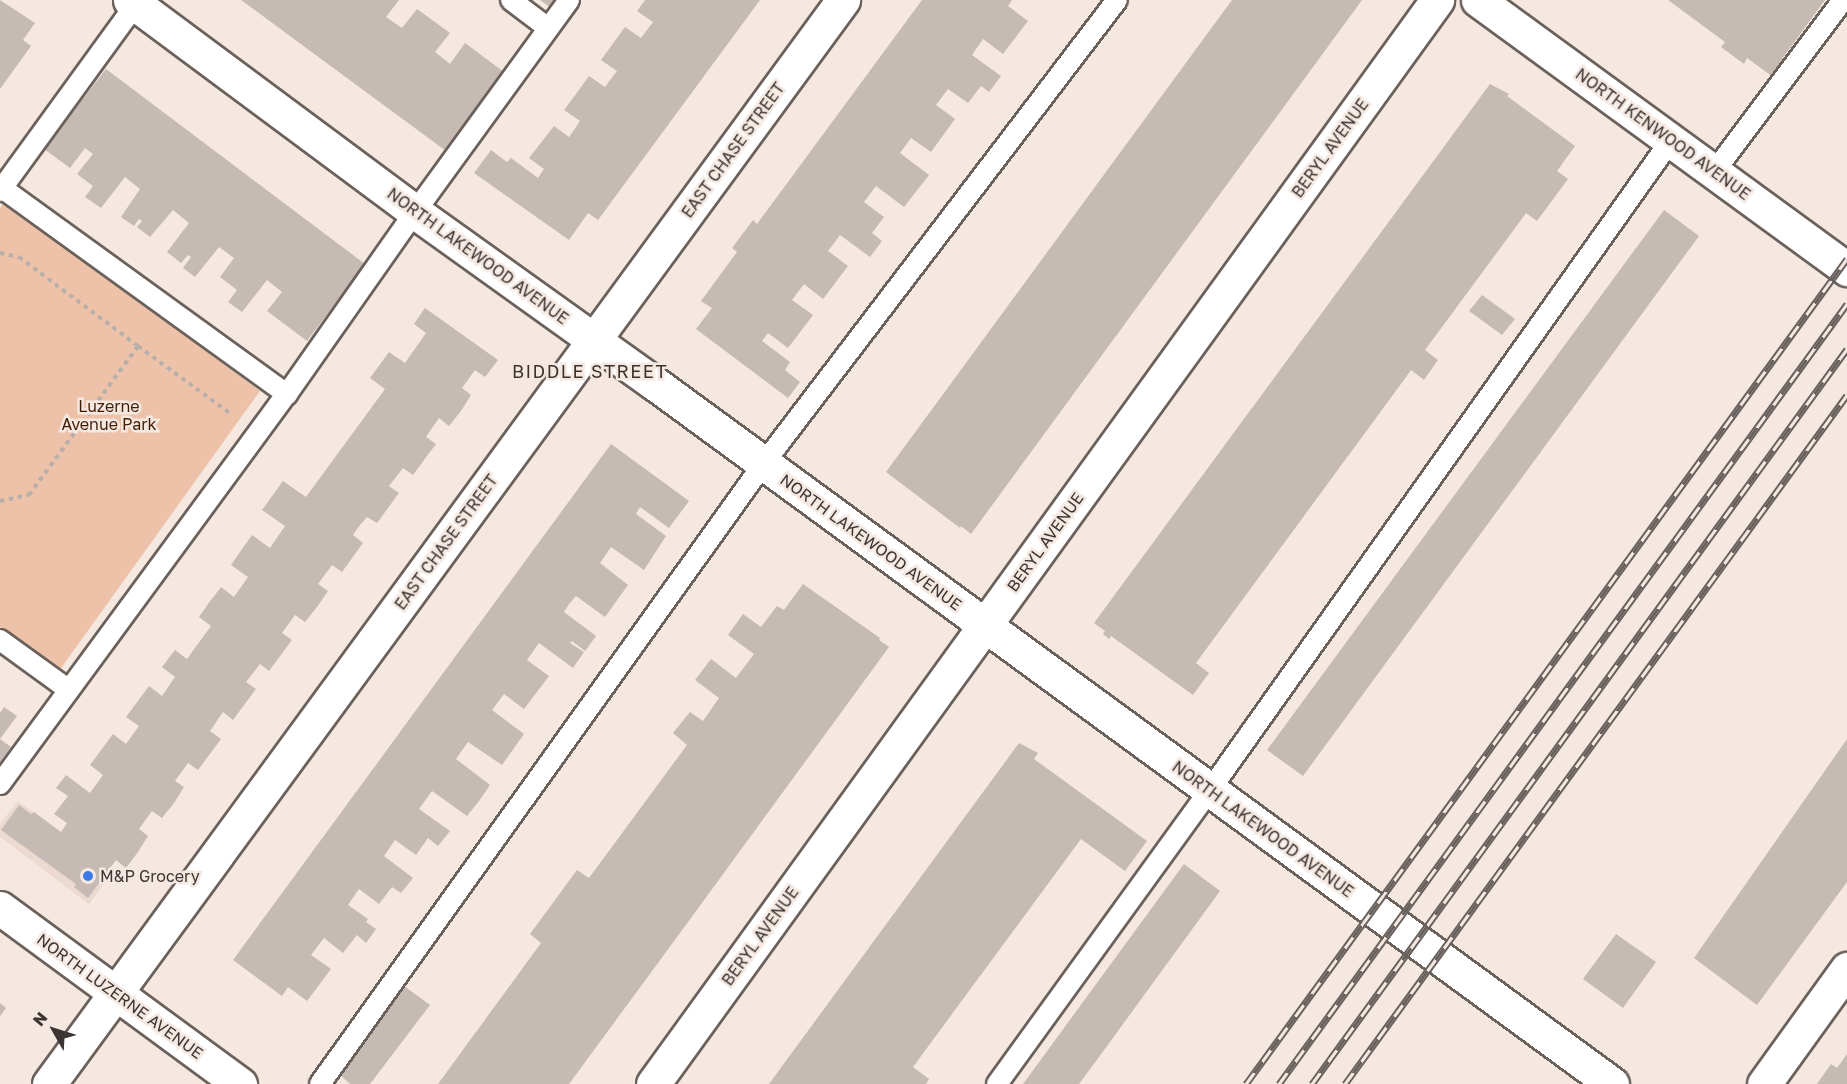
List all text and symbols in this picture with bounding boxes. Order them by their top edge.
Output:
street label: NORTH KENWOOD AVENUE [1572,64,1754,204]
street label: EAST CHASE STREET [678,79,788,221]
street label: BERYL AVENUE [1288,95,1372,201]
street label: NORTH LAKEWOOD AVENUE [384,184,572,328]
district label: BIDDLE STREET [512,360,668,382]
park label: Luzerne Avenue Park [61,396,157,434]
street label: NORTH LAKEWOOD AVENUE [777,470,965,614]
street label: EAST CHASE STREET [391,471,501,613]
street label: BERYL AVENUE [1003,489,1087,595]
street label: NORTH LAKEWOOD AVENUE [1169,757,1357,901]
place label: M&P Grocery [100,866,200,886]
marker: M&P Grocery [81,869,95,883]
street label: BERYL AVENUE [718,883,802,989]
street label: NORTH LUZERNE AVENUE [33,929,207,1063]
north arrow [24,1000,84,1060]

